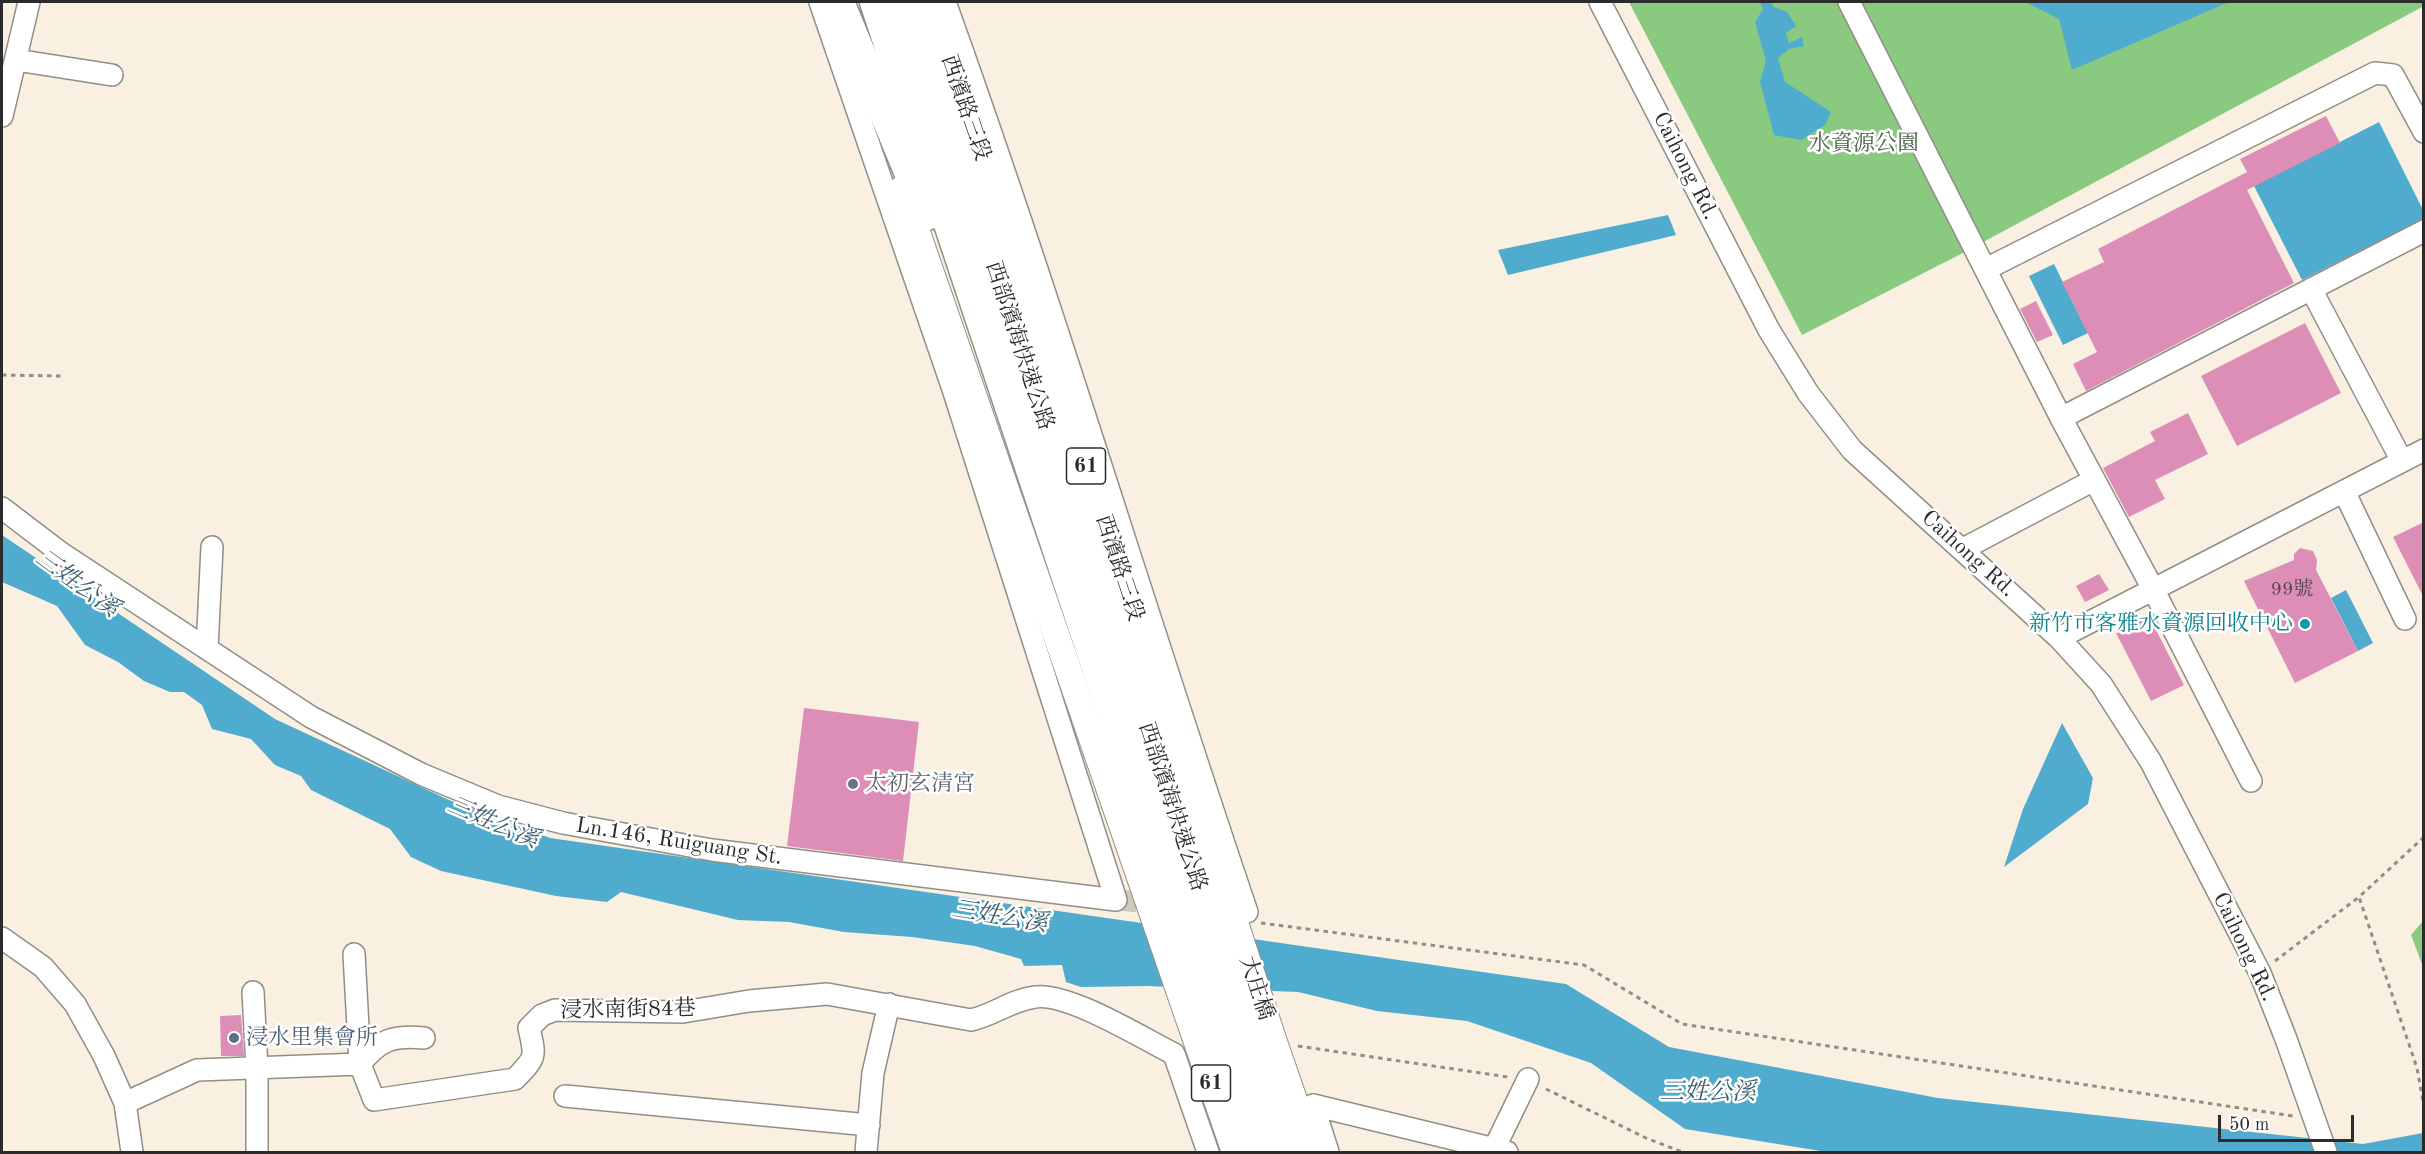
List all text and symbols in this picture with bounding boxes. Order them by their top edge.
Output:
street label: 西濱路三段 [935,52,995,164]
street label: Caihong Rd. [1647,108,1723,224]
park label: 水資源公園 [1809,131,1919,157]
street label: 西部濱海快速公路 [979,258,1059,434]
road number: 61 [1066,448,1106,484]
street label: Caihong Rd. [1915,505,2021,603]
street label: 西濱路三段 [1089,512,1149,624]
water label: 三姓公溪 [30,544,124,624]
house number: 99號 [2270,578,2314,602]
place label: 新竹市客雅水資源回收中心 [2029,611,2293,637]
marker: 新竹市客雅水資源回收中心 [2298,617,2312,631]
street label: 西部濱海快速公路 [1132,719,1212,895]
place label: 太初玄清宮 [865,771,975,797]
marker: 太初玄清宮 [846,777,860,791]
water label: 三姓公溪 [443,791,543,855]
street label: Ln.146, Ruiguang St. [574,813,784,871]
street label: Caihong Rd. [2206,888,2282,1006]
water label: 三姓公溪 [950,895,1050,939]
street label: 大庄橋 [1233,953,1279,1023]
street label: 浸水南街84巷 [560,996,696,1024]
place label: 浸水里集會所 [246,1025,378,1051]
marker: 浸水里集會所 [227,1031,241,1045]
road number: 61 [1192,1065,1230,1101]
water label: 三姓公溪 [1660,1079,1756,1107]
scale bar [2221,1103,2358,1141]
text: 50 m [2229,1116,2269,1134]

